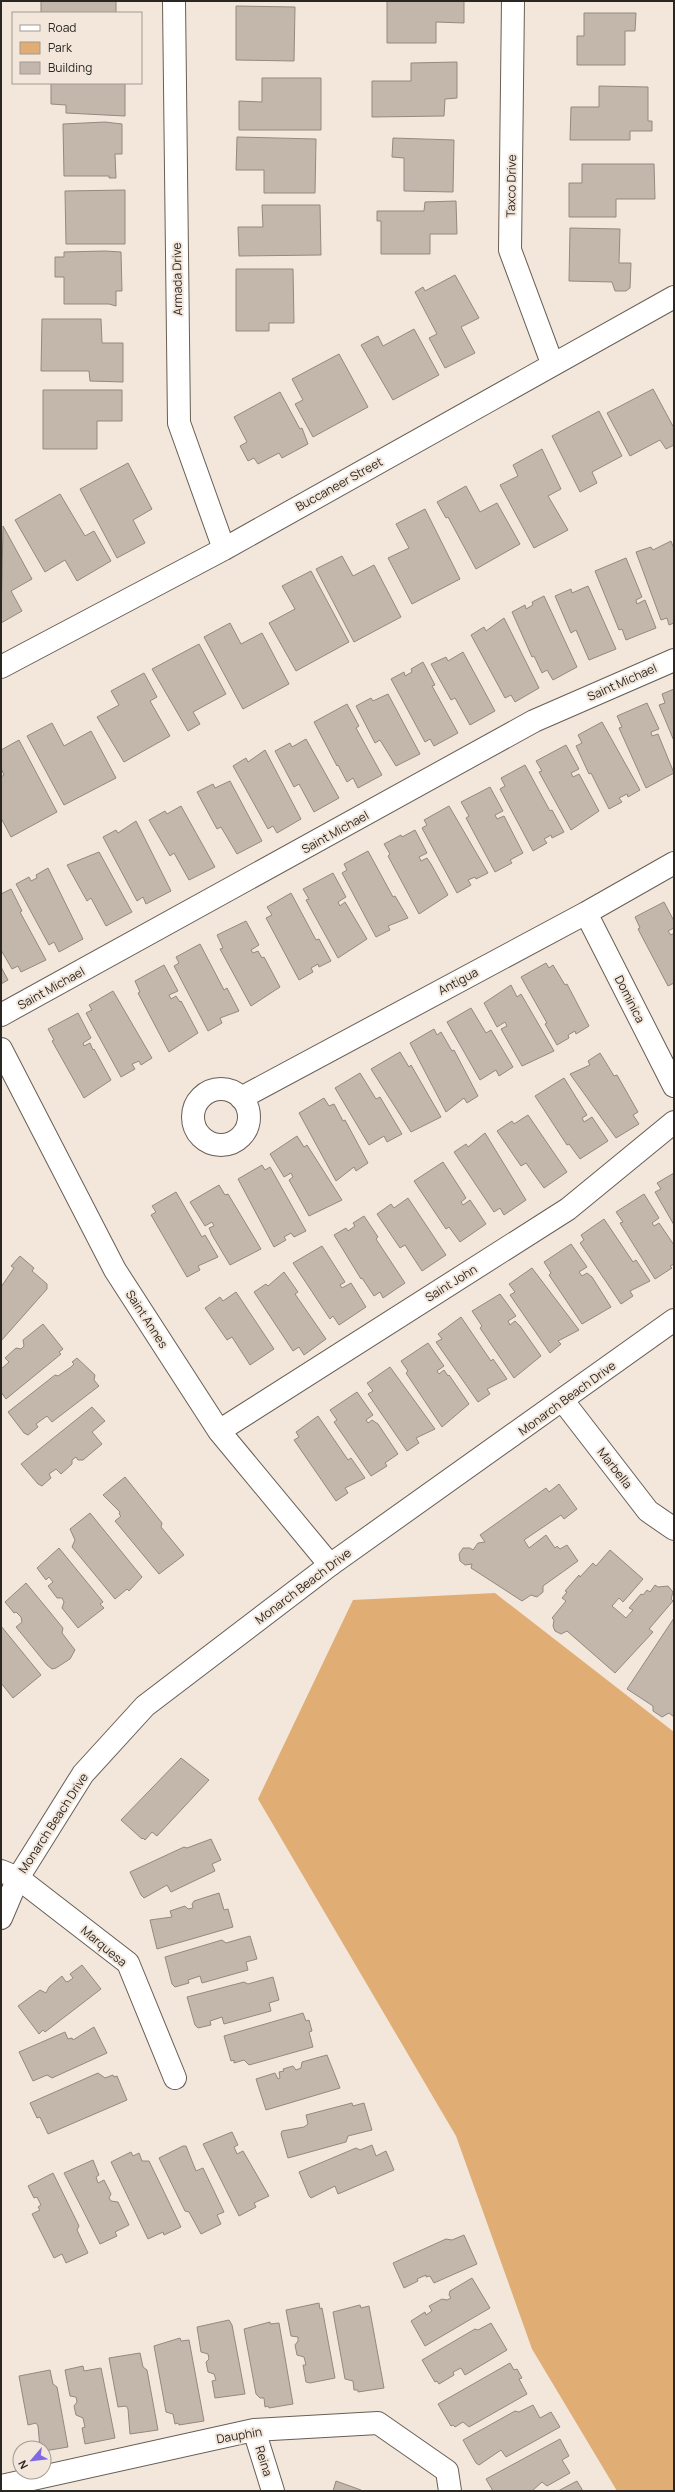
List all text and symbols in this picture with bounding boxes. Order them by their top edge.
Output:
legend [12,12,142,84]
text: Road [48,19,76,36]
text: Park [48,39,73,56]
text: Building [48,59,92,76]
street label: Taxco Drive [502,154,520,218]
street label: Armada Drive [168,242,186,316]
street label: Buccaneer Street [292,453,386,515]
street label: Saint Michael [585,659,659,705]
street label: Saint Michael [298,807,372,857]
street label: Saint Michael [14,963,88,1013]
street label: Antigua [435,963,481,999]
street label: Dominica [611,972,649,1026]
street label: Saint John [422,1260,480,1306]
street label: Saint Annes [122,1287,172,1351]
street label: Monarch Beach Drive [515,1357,619,1439]
street label: Marbella [594,1444,636,1492]
street label: Monarch Beach Drive [251,1544,355,1628]
street label: Monarch Beach Drive [14,1770,92,1876]
street label: Marquesa [77,1922,131,1970]
street label: Dauphin [215,2423,263,2447]
north arrow [12,2440,52,2480]
street label: Reina [251,2444,277,2478]
text: N [14,2458,31,2472]

